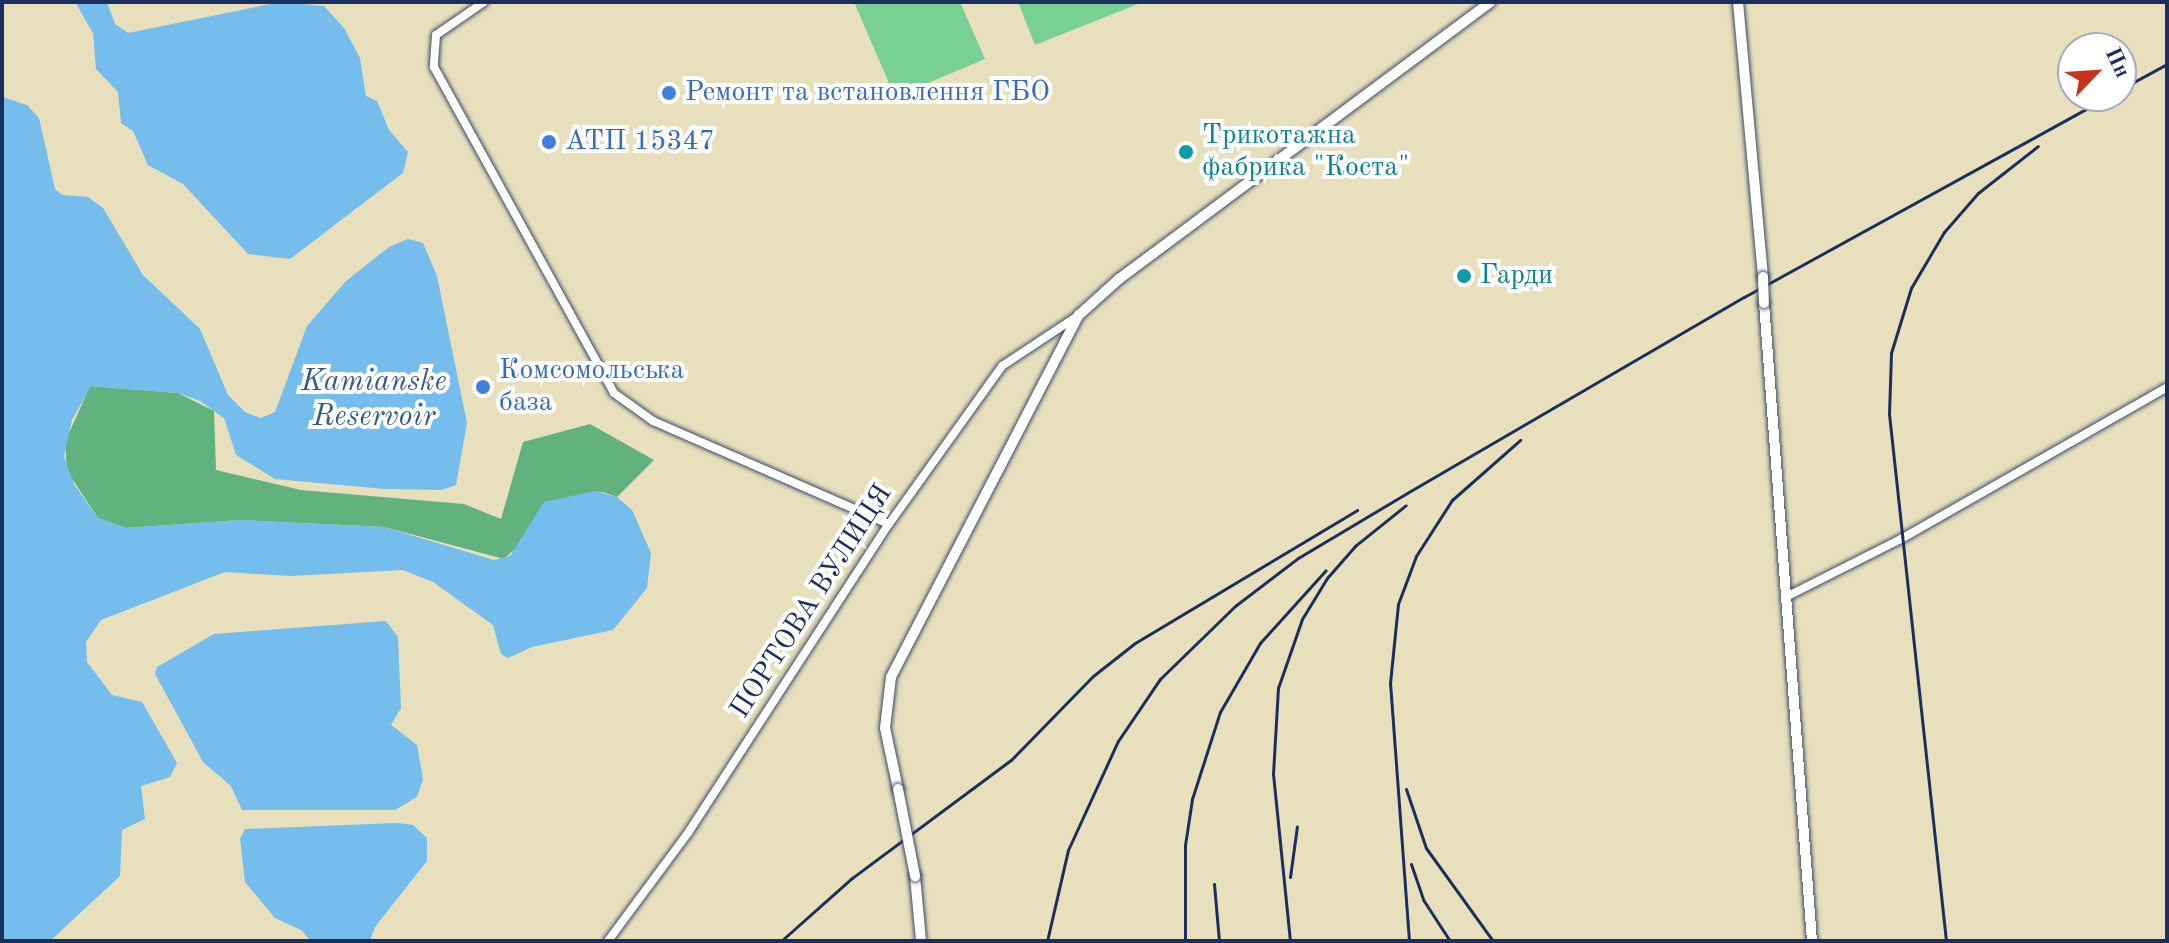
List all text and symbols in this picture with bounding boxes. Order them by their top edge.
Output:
north arrow [2057,32,2137,112]
text: Пн [2101,44,2133,81]
place label: Ремонт та встановлення ГБО [685,76,1050,110]
marker: Ремонт та встановлення ГБО [660,84,678,102]
place label: Трикотажна фабрика "Коста" [1202,119,1409,185]
place label: АТП 15347 [565,125,715,159]
marker: АТП 15347 [540,133,558,151]
marker: Трикотажна фабрика "Коста" [1177,143,1195,161]
place label: Гарди [1480,259,1553,293]
marker: Гарди [1455,267,1473,285]
place label: Комсомольська база [499,354,684,420]
water label: Kamianske Reservoir [301,364,447,434]
marker: Комсомольська база [474,378,492,396]
street label: ПОРТОВА ВУЛИЦЯ [724,479,900,725]

